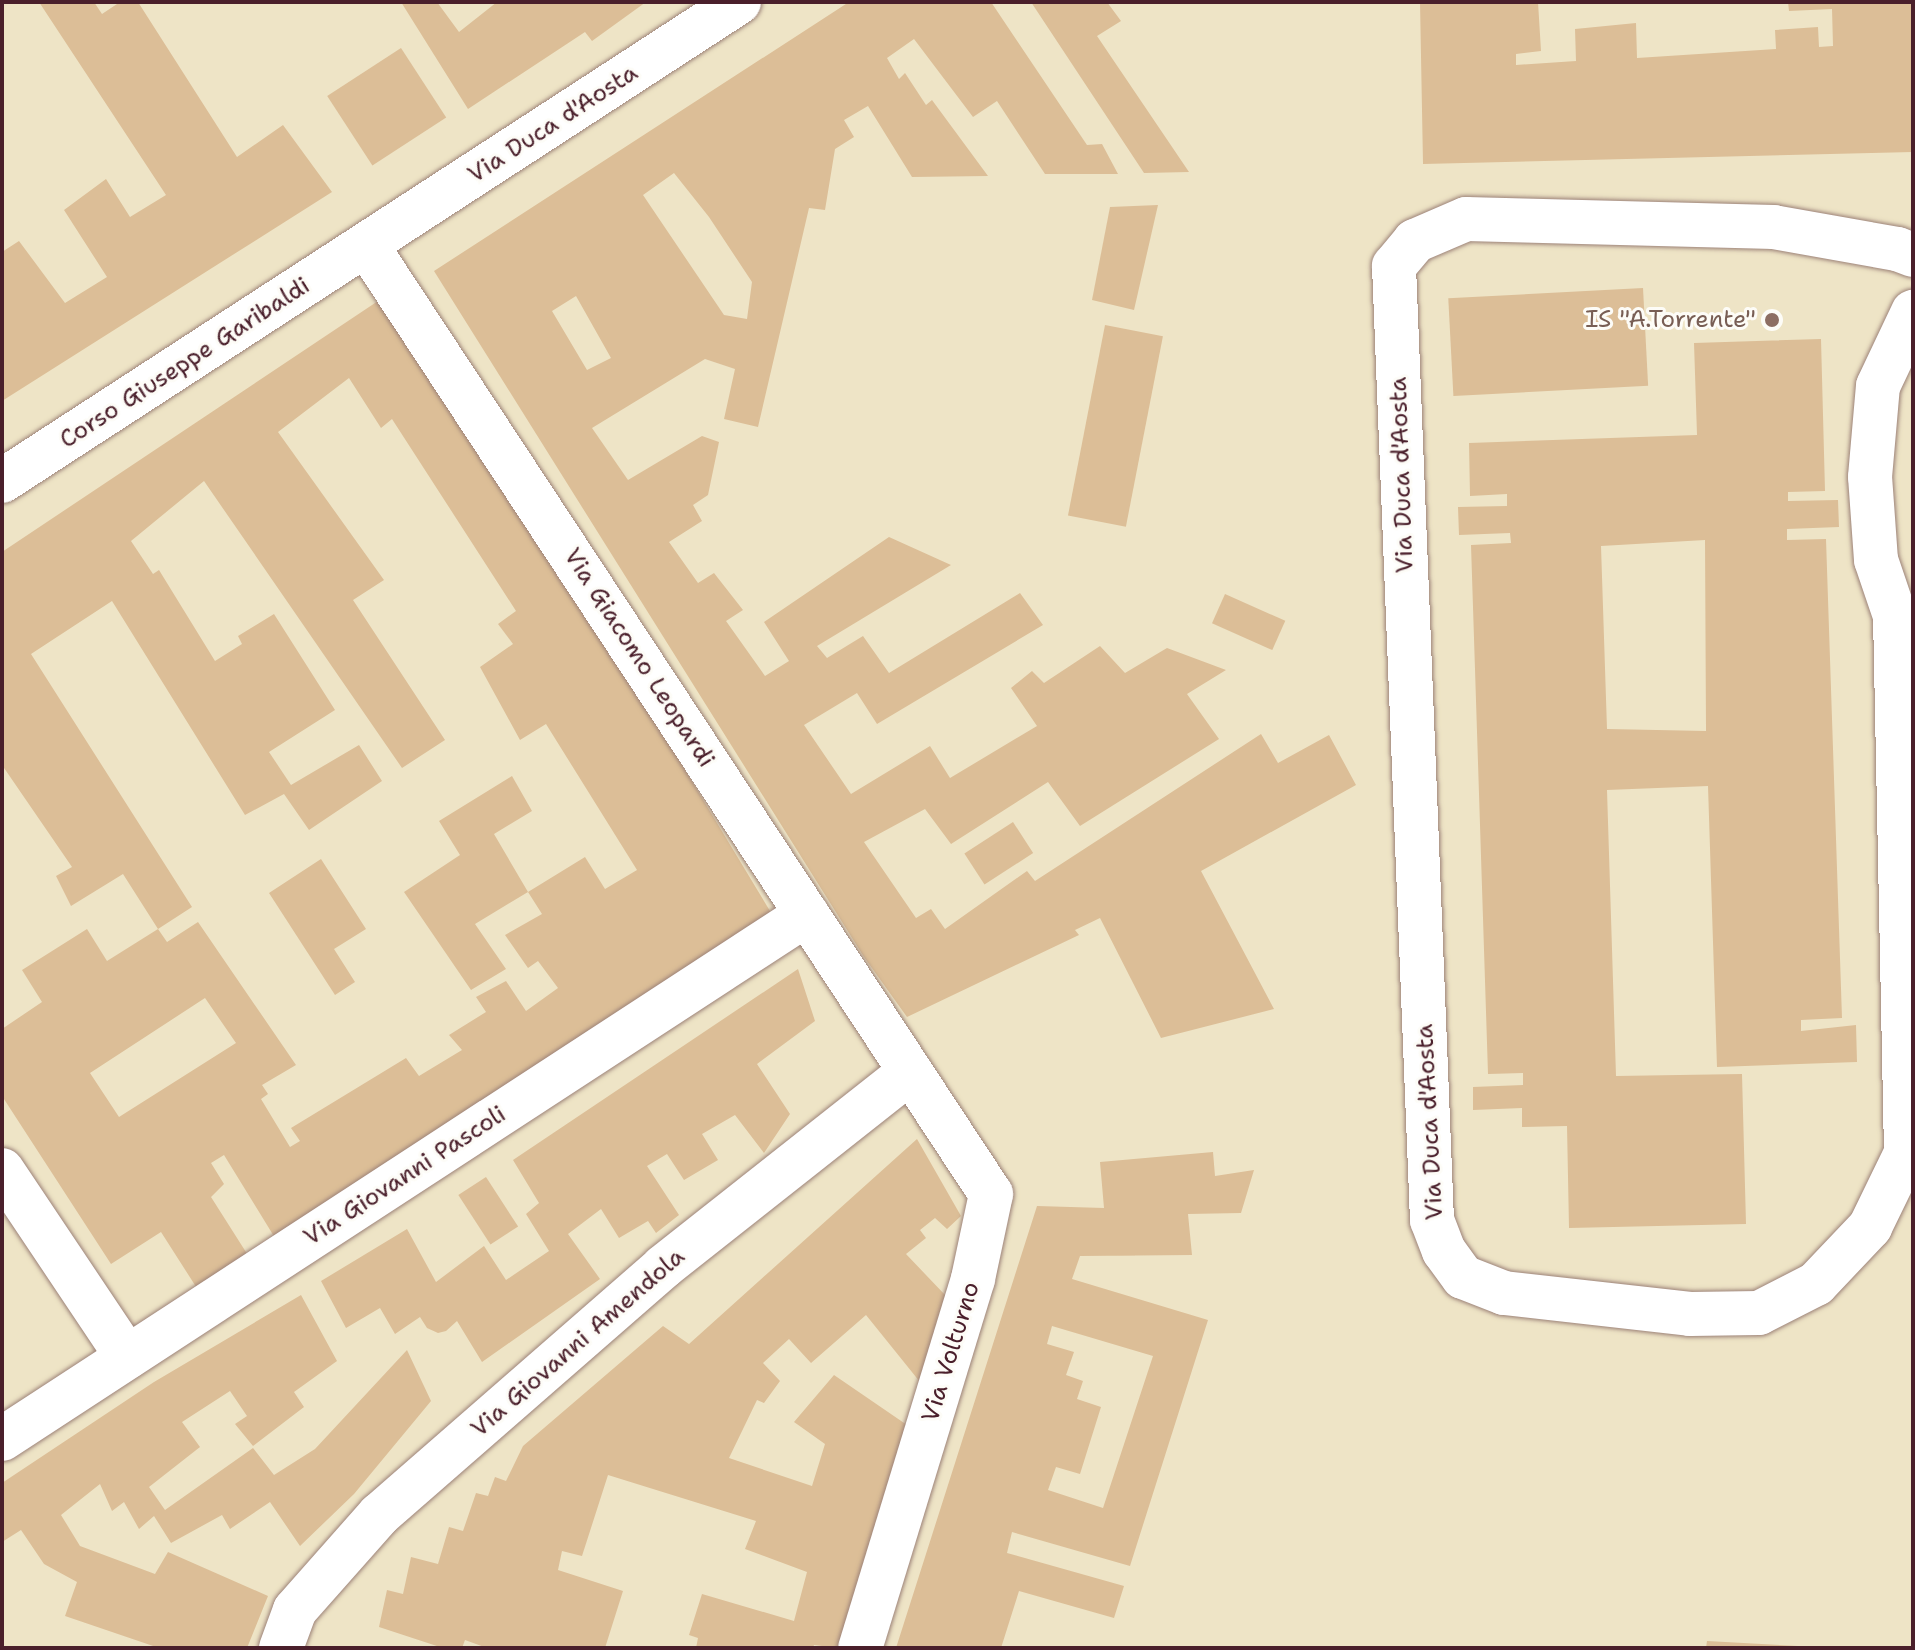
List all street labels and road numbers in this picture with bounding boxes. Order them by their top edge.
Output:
street label: Via Duca d'Aosta [463,58,643,190]
street label: Corso Giuseppe Garibaldi [55,271,315,455]
street label: Via Duca d'Aosta [1384,376,1420,574]
street label: Via Giacomo Leopardi [557,543,721,773]
street label: Via Duca d'Aosta [1410,1023,1450,1221]
street label: Via Giovanni Pascoli [299,1100,511,1252]
street label: Via Giovanni Amendola [465,1242,691,1444]
street label: Via Volturno [916,1279,986,1425]

